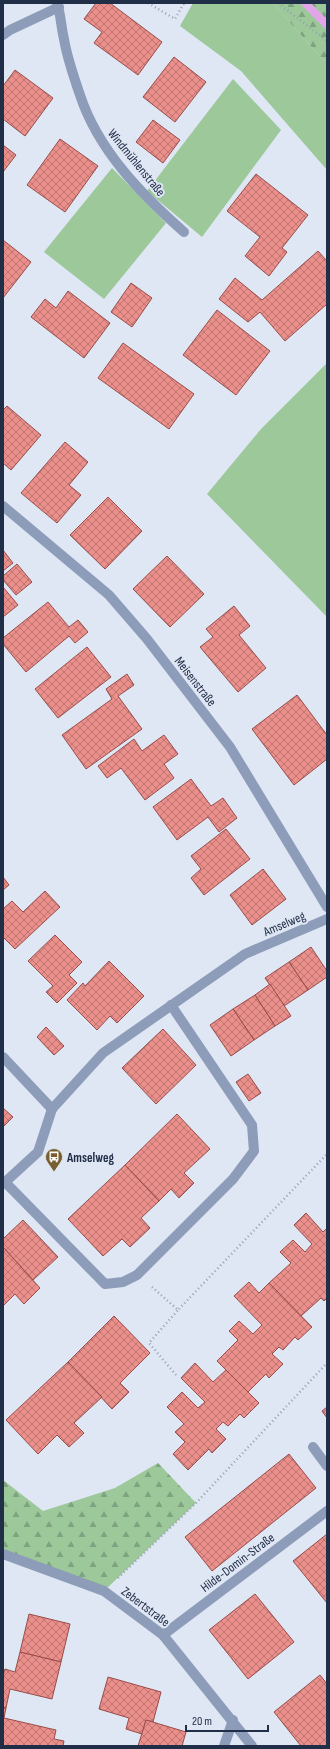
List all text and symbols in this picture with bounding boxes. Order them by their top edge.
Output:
street label: Windmühlenstraße [104,126,168,200]
street label: Meisenstraße [171,654,220,710]
street label: Amselweg [260,908,308,940]
bus stop icon: Amselweg [44,1147,64,1172]
place label: Amselweg [66,1150,114,1166]
street label: Hilde-Domin-Straße [197,1530,278,1596]
street label: Zebertstraße [118,1583,173,1630]
scale bar [186,1707,268,1733]
text: 20 m [192,1714,212,1729]

